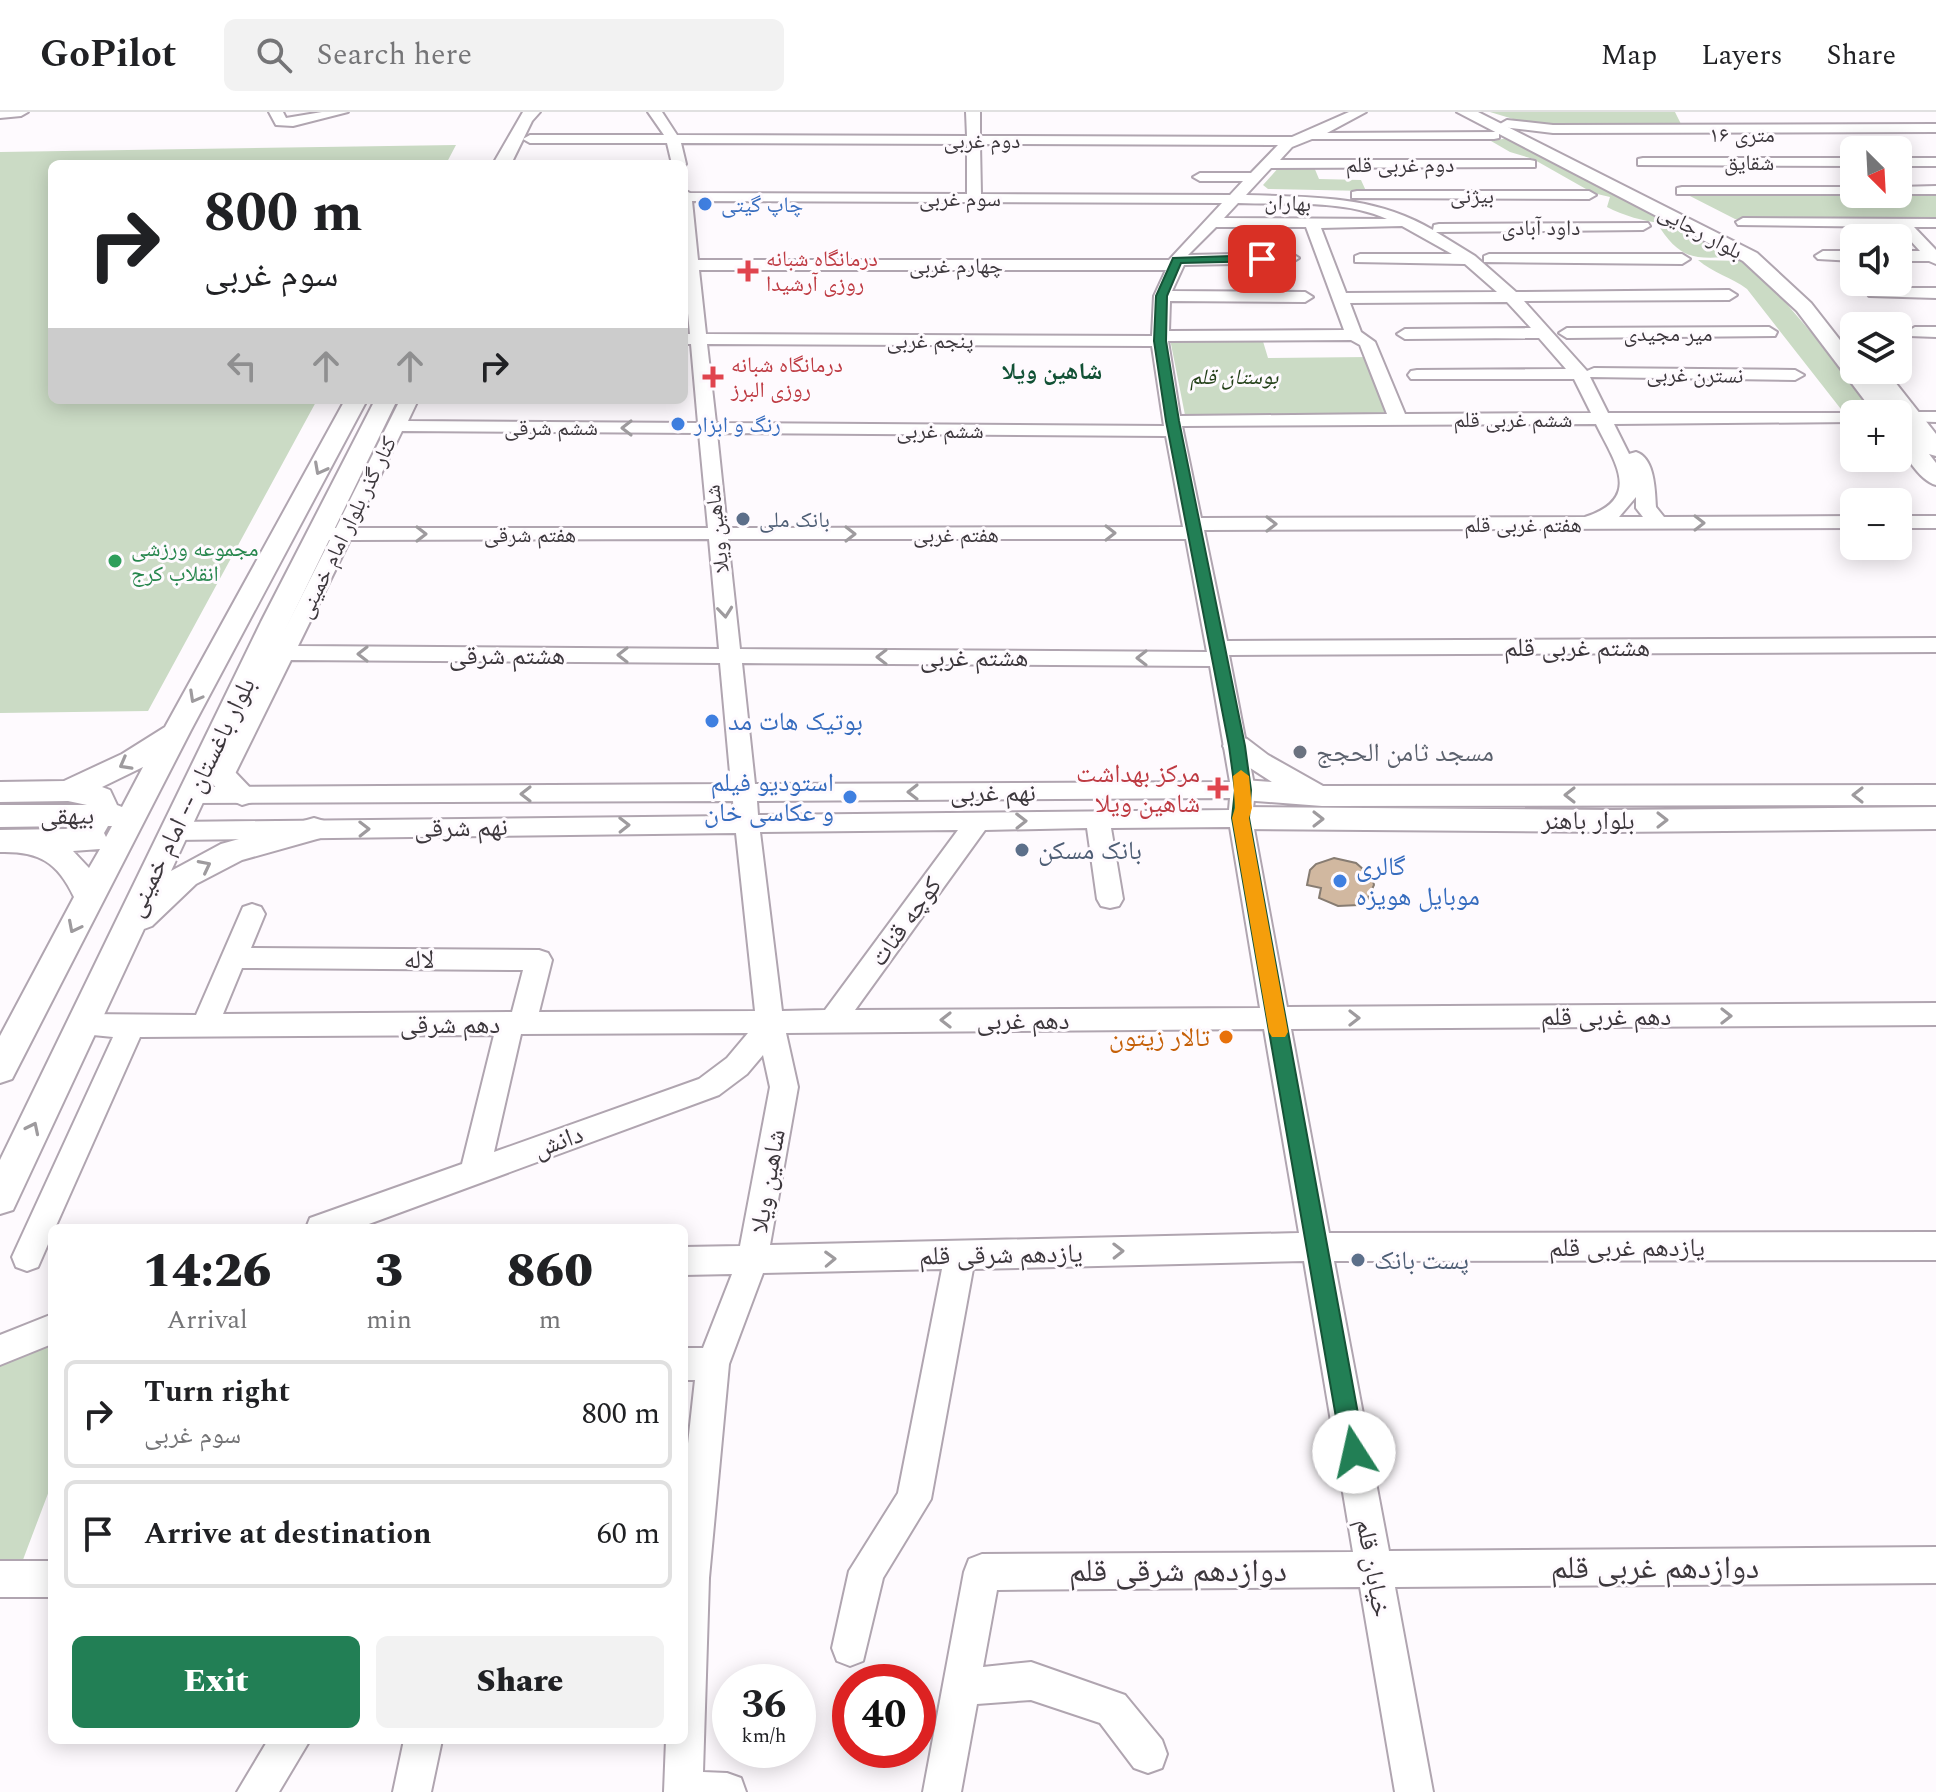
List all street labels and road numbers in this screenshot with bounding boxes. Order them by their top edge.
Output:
street label: ۱۶ متری [1709,119,1775,152]
street label: دوم غربی [944,125,1020,158]
street label: شقایق [1724,147,1774,180]
street label: دوم غربی قلم [1346,149,1454,182]
street label: بیژنی [1450,180,1494,213]
street label: سوم غربی [919,183,1001,216]
street label: بهاران [1264,186,1312,221]
street label: بلوار رجایی [1652,196,1749,268]
street label: داود آبادی [1502,212,1580,245]
street label: چهارم غربی [909,250,1003,283]
street label: میر مجیدی [1624,318,1712,351]
street label: پنجم غربی [887,325,973,358]
street label: نسترن غربی [1646,358,1744,393]
street label: ششم غربی قلم [1453,404,1573,437]
street label: ششم شرقی [504,412,598,445]
street label: ششم غربی [896,415,984,448]
street label: کنار گذر بلوار امام خمینی [289,431,406,624]
street label: شاهین ویلا [696,483,739,575]
street label: هفتم غربی قلم [1464,509,1582,542]
street label: هفتم شرقی [484,519,576,552]
street label: هفتم غربی [913,519,999,552]
street label: هشتم غربی قلم [1504,628,1650,668]
street label: هشتم شرقی [449,636,565,676]
street label: هشتم غربی [920,638,1028,678]
street label: بلوار باغستان -- امام خمینی [115,671,266,924]
street label: نهم غربی [950,773,1036,813]
street label: بیهقی [40,796,95,836]
street label: بلوار باهنر [1540,801,1635,841]
street label: نهم شرقی [414,807,508,849]
street label: کوچه قنات [859,868,952,975]
street label: لاله [404,940,434,980]
street label: دهم غربی قلم [1541,997,1671,1037]
street label: دهم غربی [977,1001,1069,1041]
street label: دهم شرقی [400,1005,500,1045]
street label: دانش [528,1115,589,1169]
street label: شاهین ویلا [739,1126,797,1236]
street label: یازدهم غربی قلم [1549,1228,1705,1268]
street label: یازدهم شرقی قلم [919,1234,1083,1276]
street label: خیابان قلم [1345,1516,1401,1620]
street label: دوازدهم غربی قلم [1551,1544,1759,1593]
street label: دوازدهم شرقی قلم [1069,1547,1287,1596]

